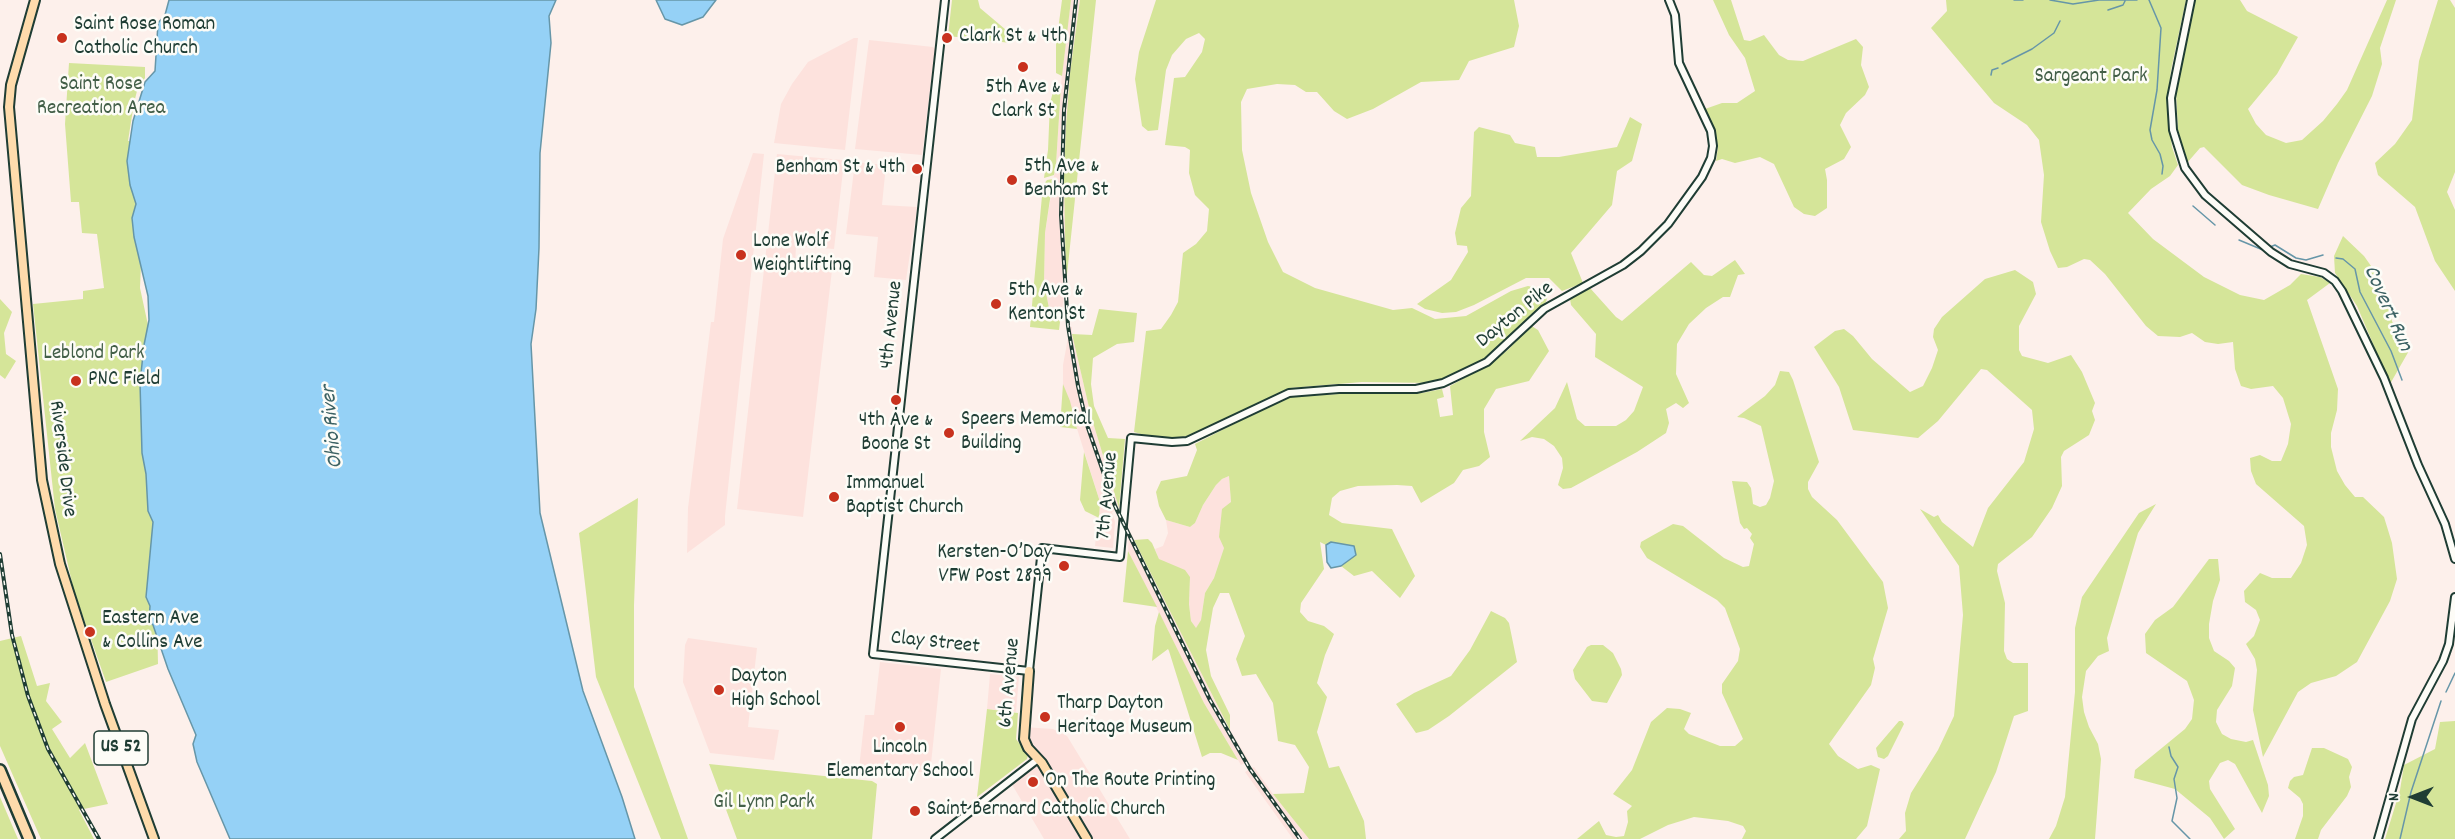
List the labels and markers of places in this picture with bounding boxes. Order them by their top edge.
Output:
place label: Saint Rose Roman Catholic Church [74,13,215,63]
place label: Clark St & 4th [959,25,1067,51]
marker: Saint Rose Roman Catholic Church [55,31,69,45]
marker: Clark St & 4th [940,31,954,45]
marker: 5th Ave & Clark St [1016,60,1030,74]
place label: 5th Ave & Clark St [985,76,1061,126]
place label: 5th Ave & Benham St [1024,155,1109,205]
place label: Benham St & 4th [775,156,905,182]
marker: Benham St & 4th [910,162,924,176]
marker: 5th Ave & Benham St [1005,173,1019,187]
place label: Lone Wolf Weightlifting [753,230,851,280]
marker: Lone Wolf Weightlifting [734,248,748,262]
place label: 5th Ave & Kenton St [1008,279,1085,329]
marker: 5th Ave & Kenton St [989,297,1003,311]
place label: PNC Field [88,368,160,394]
marker: PNC Field [69,374,83,388]
marker: 4th Ave & Boone St [889,393,903,407]
place label: Speers Memorial Building [961,408,1092,458]
place label: 4th Ave & Boone St [859,409,933,459]
marker: Speers Memorial Building [942,426,956,440]
place label: Immanuel Baptist Church [846,472,963,522]
marker: Immanuel Baptist Church [827,490,841,504]
place label: Kersten-O’Day VFW Post 2899 [937,541,1052,591]
marker: Kersten-O’Day VFW Post 2899 [1057,559,1071,573]
place label: Eastern Ave & Collins Ave [102,607,202,657]
marker: Eastern Ave & Collins Ave [83,625,97,639]
place label: Dayton High School [731,665,820,715]
marker: Dayton High School [712,683,726,697]
place label: Tharp Dayton Heritage Museum [1057,692,1192,742]
marker: Tharp Dayton Heritage Museum [1038,710,1052,724]
marker: Lincoln Elementary School [893,720,907,734]
place label: Lincoln Elementary School [827,736,973,786]
place label: On The Route Printing [1045,769,1215,795]
marker: On The Route Printing [1026,775,1040,789]
place label: Saint Bernard Catholic Church [927,798,1165,824]
marker: Saint Bernard Catholic Church [908,804,922,818]

